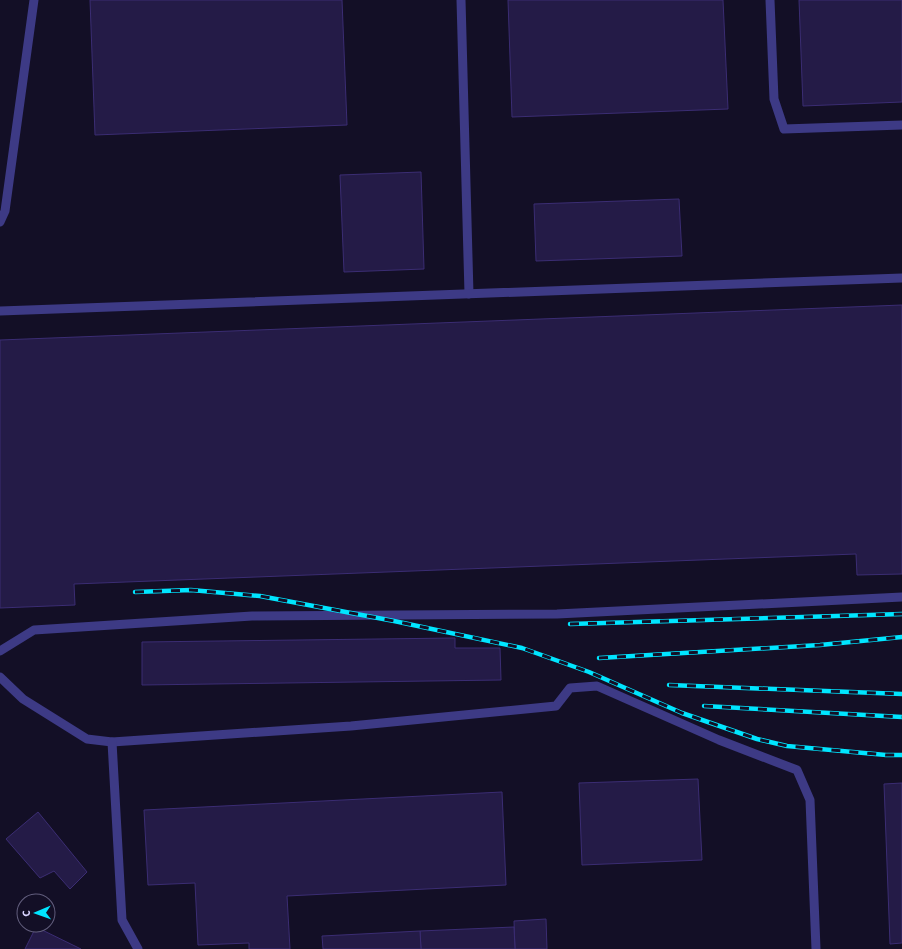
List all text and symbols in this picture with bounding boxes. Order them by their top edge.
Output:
north arrow [16,893,56,933]
text: С [19,909,34,917]

